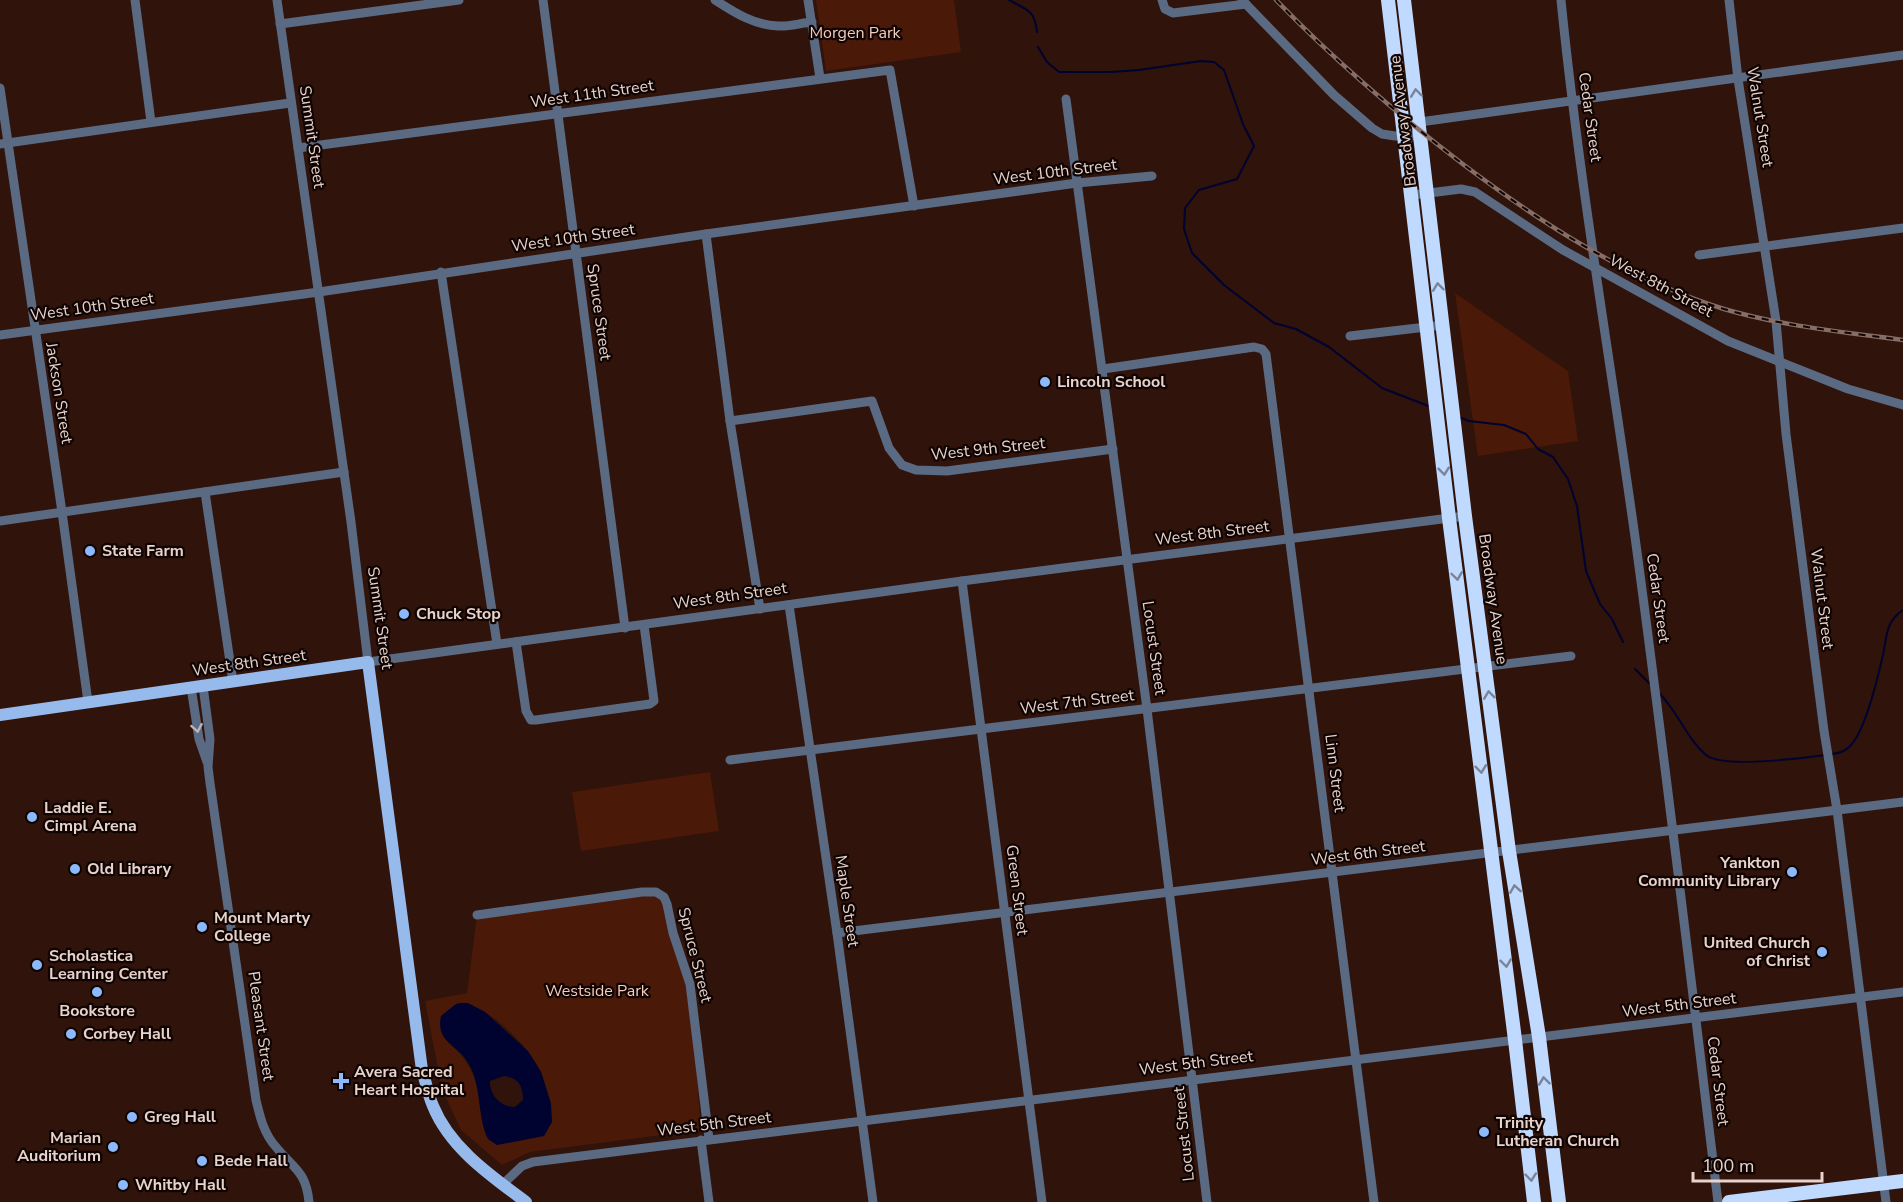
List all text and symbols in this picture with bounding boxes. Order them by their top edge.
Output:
park label: Morgen Park [809,22,902,44]
street label: Broadway Avenue [1384,54,1422,188]
street label: Walnut Street [1741,65,1779,169]
street label: Cedar Street [1573,71,1607,163]
street label: West 11th Street [529,74,655,114]
street label: Summit Street [294,84,330,190]
one-way arrow [1410,89,1423,98]
street label: West 10th Street [992,153,1118,190]
street label: West 10th Street [510,218,636,258]
street label: West 8th Street [1605,249,1717,323]
street label: Spruce Street [581,262,617,362]
one-way arrow [1433,282,1445,291]
street label: West 10th Street [29,287,155,327]
street label: Jackson Street [40,340,78,446]
place label: Lincoln School [1057,371,1165,393]
marker: Lincoln School [1038,375,1052,389]
street label: West 9th Street [930,432,1047,466]
one-way arrow [1438,467,1450,476]
street label: West 8th Street [1154,515,1271,551]
street label: Broadway Avenue [1473,532,1513,666]
place label: State Farm [102,540,184,562]
marker: State Farm [83,544,97,558]
street label: Walnut Street [1805,547,1839,651]
street label: Cedar Street [1641,552,1675,644]
street label: Summit Street [362,565,398,671]
one-way arrow [1450,571,1463,580]
street label: West 8th Street [672,577,789,615]
street label: Locust Street [1137,599,1172,697]
place label: Chuck Stop [416,603,501,625]
marker: Chuck Stop [397,607,411,621]
street label: West 8th Street [191,644,308,682]
street label: West 7th Street [1019,684,1136,720]
one-way arrow [1483,691,1496,700]
one-way arrow [190,723,202,733]
street label: Linn Street [1319,733,1351,814]
one-way arrow [1475,765,1487,774]
place label: Laddie E. Cimpl Arena [44,797,137,837]
marker: Laddie E. Cimpl Arena [25,810,39,824]
street label: West 6th Street [1310,835,1427,871]
street label: Green Street [1001,843,1034,937]
place label: Yankton Community Library [1638,852,1781,892]
street label: Maple Street [830,854,864,949]
place label: Old Library [87,858,172,880]
marker: Old Library [68,862,82,876]
marker: Yankton Community Library [1785,865,1799,879]
one-way arrow [1509,884,1522,894]
street label: Spruce Street [673,905,718,1005]
place label: Mount Marty College [214,907,311,947]
marker: Mount Marty College [195,920,209,934]
place label: United Church of Christ [1704,932,1811,972]
place label: Scholastica Learning Center [49,945,168,985]
marker: United Church of Christ [1815,945,1829,959]
marker: Scholastica Learning Center [30,958,44,972]
one-way arrow [1499,958,1511,967]
street label: Pleasant Street [242,970,280,1083]
park label: Westside Park [545,980,650,1002]
marker: Bookstore [90,985,104,999]
street label: West 5th Street [1621,987,1738,1023]
place label: Bookstore [59,1000,135,1022]
place label: Corbey Hall [83,1023,171,1045]
marker: Corbey Hall [64,1027,78,1041]
street label: Cedar Street [1702,1035,1734,1127]
street label: West 5th Street [1138,1045,1255,1081]
place label: Avera Sacred Heart Hospital [354,1061,464,1101]
marker: Avera Sacred Heart Hospital [332,1072,350,1090]
one-way arrow [1538,1077,1551,1086]
street label: Locust Street [1168,1085,1200,1182]
place label: Greg Hall [144,1106,216,1128]
street label: West 5th Street [656,1106,773,1142]
marker: Greg Hall [125,1110,139,1124]
place label: Trinity Lutheran Church [1496,1112,1619,1152]
marker: Trinity Lutheran Church [1477,1125,1491,1139]
place label: Marian Auditorium [17,1127,101,1167]
marker: Marian Auditorium [106,1140,120,1154]
scale bar [1693,1145,1822,1183]
place label: Bede Hall [214,1150,288,1172]
marker: Bede Hall [195,1154,209,1168]
text: 100 m [1702,1154,1754,1178]
one-way arrow [1524,1173,1537,1182]
place label: Whitby Hall [135,1174,226,1196]
marker: Whitby Hall [116,1178,130,1192]

